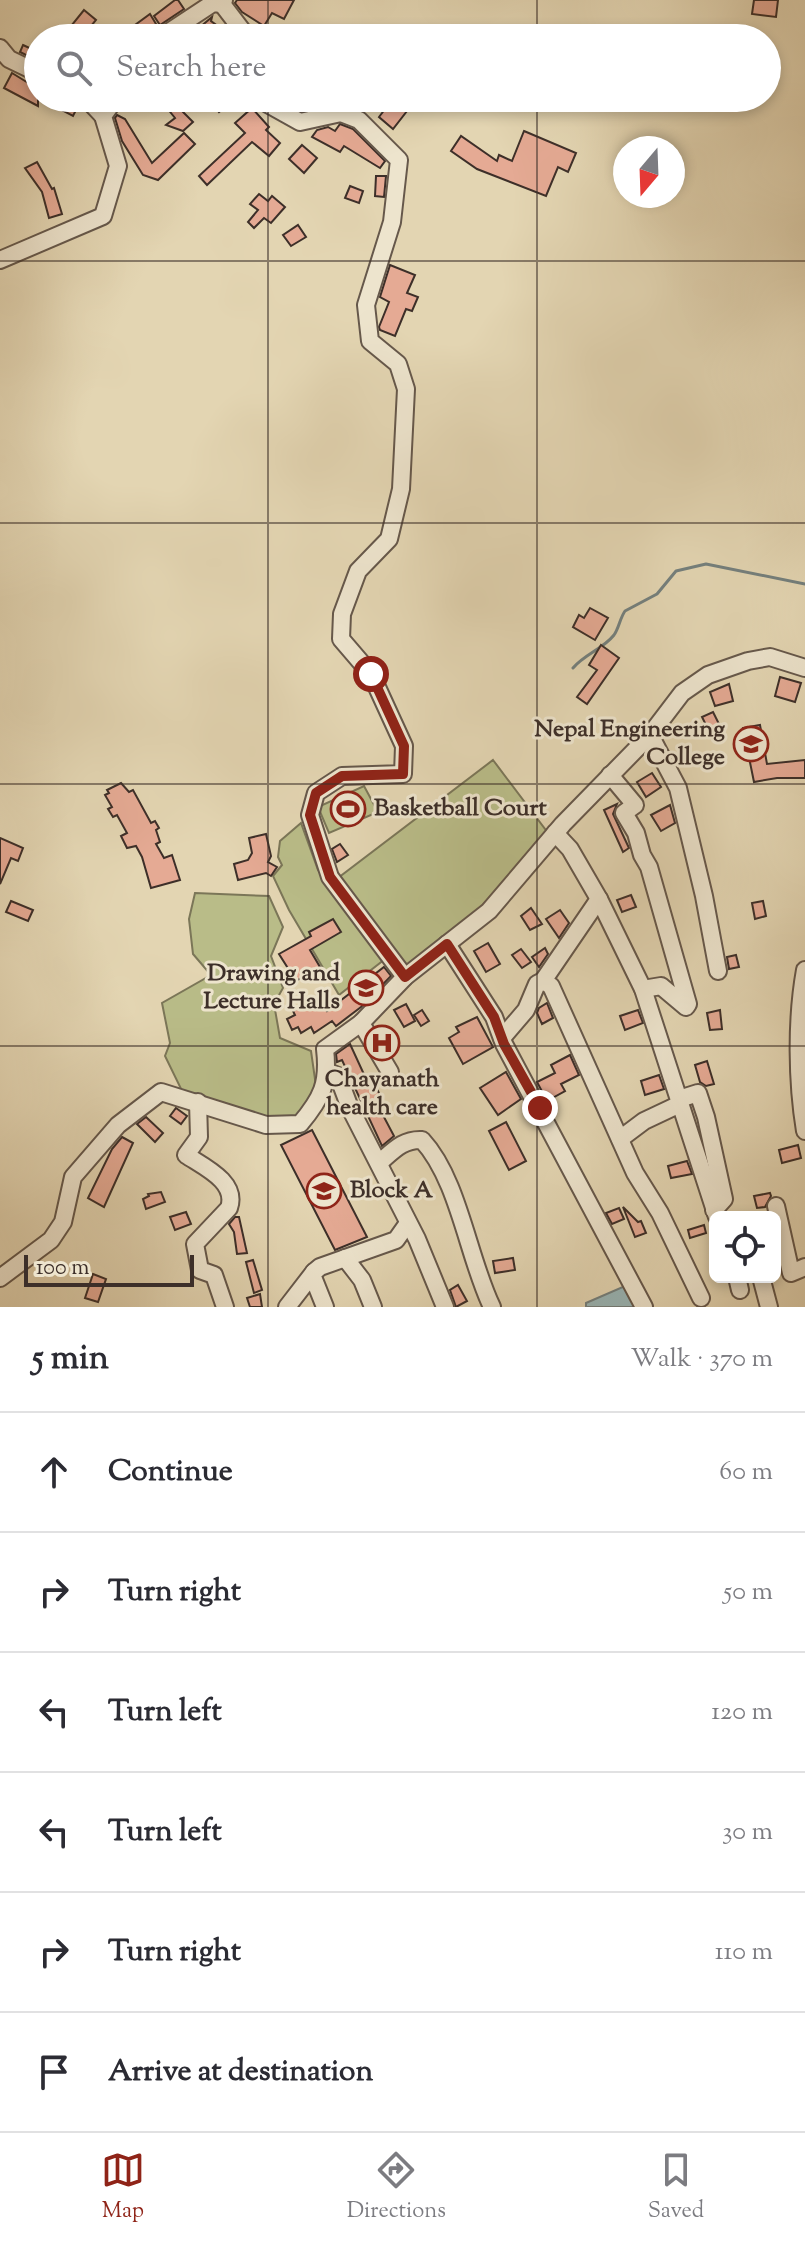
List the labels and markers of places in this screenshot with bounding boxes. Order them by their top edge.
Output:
place label: Nepal Engineering College [534,713,725,775]
school or university icon: Nepal Engineering College [732,725,770,763]
sports icon: Basketball Court [329,790,367,828]
place label: Basketball Court [374,792,548,826]
place label: Drawing and Lecture Halls [203,957,340,1019]
school or university icon: Drawing and Lecture Halls [347,969,385,1007]
hospital icon: Chayanath health care [363,1024,401,1062]
place label: Chayanath health care [325,1063,440,1125]
school or university icon: Block A [305,1172,343,1210]
place label: Block A [350,1174,434,1208]

